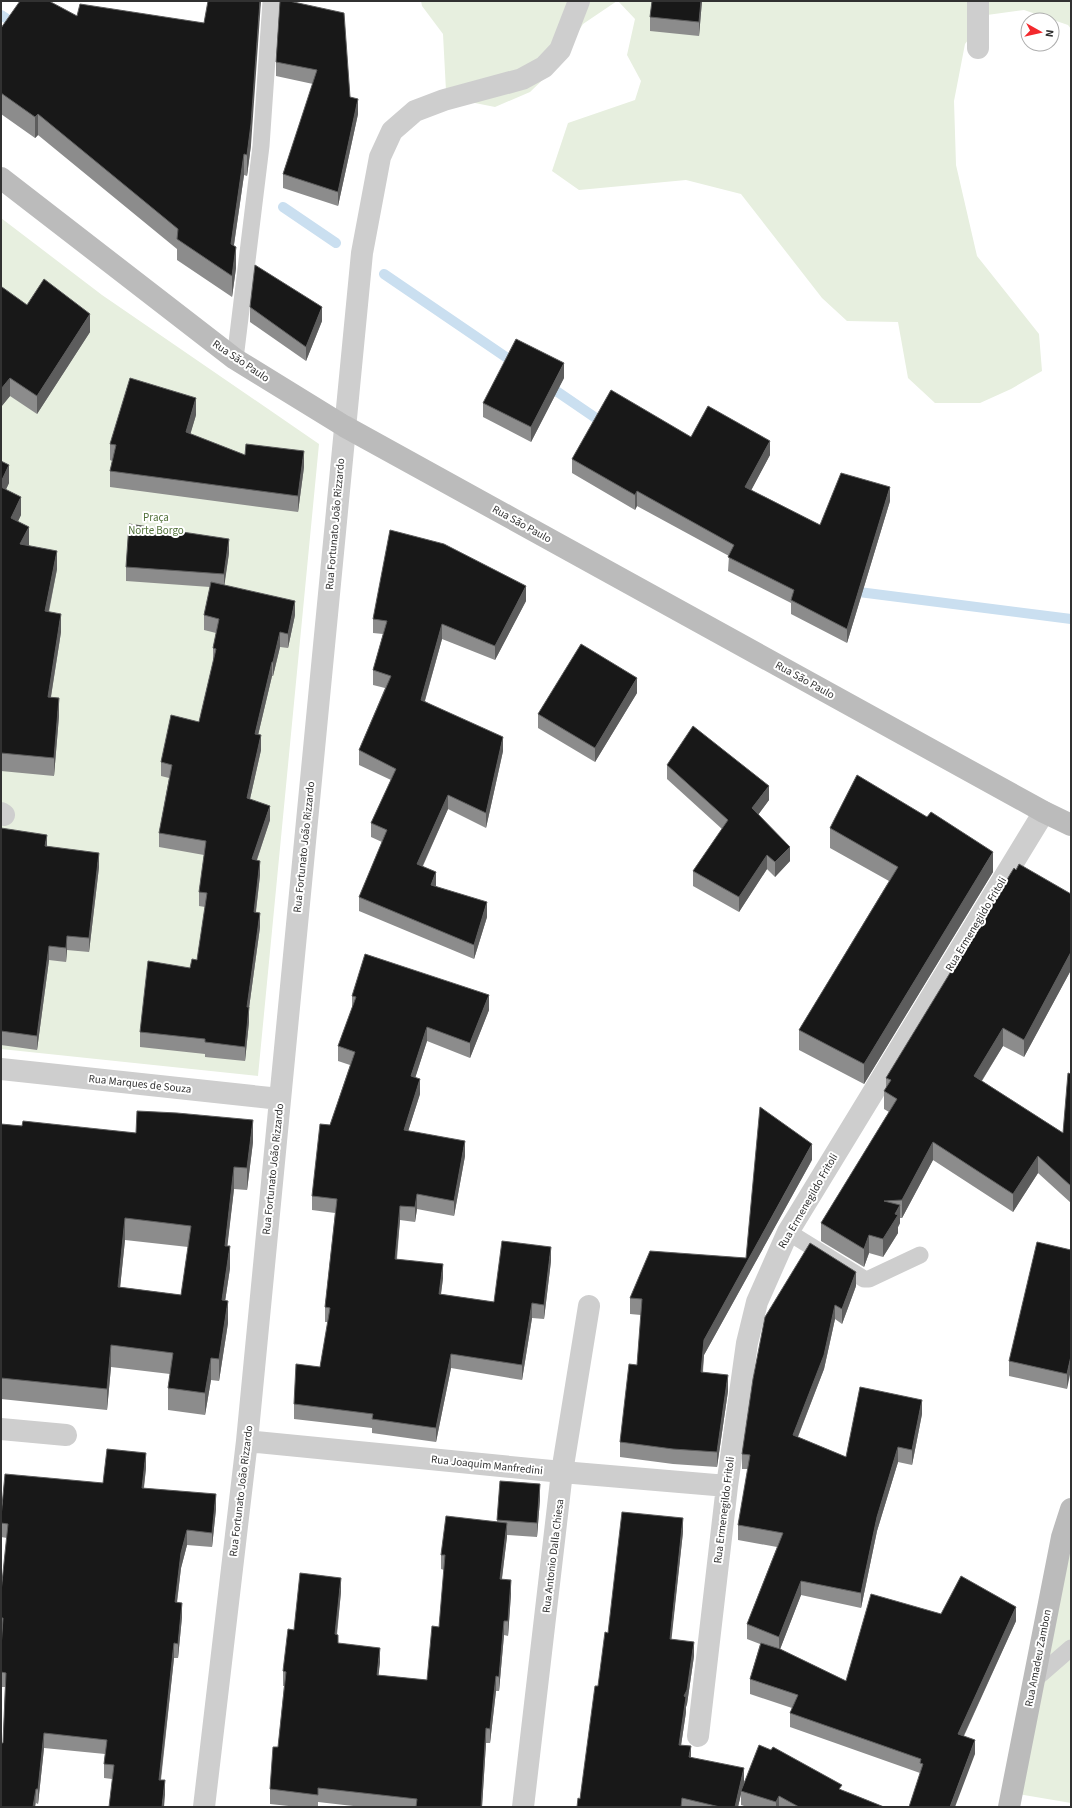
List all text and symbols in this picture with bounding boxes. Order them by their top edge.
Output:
north arrow [1020,12,1060,52]
text: N [1041,29,1057,38]
street label: Rua São Paulo [210,336,272,386]
street label: Rua Fortunato João Rizzardo [322,458,348,590]
street label: Rua São Paulo [490,502,554,546]
park label: Praça Norte Borgo [128,510,184,538]
street label: Rua São Paulo [773,658,837,702]
street label: Rua Fortunato João Rizzardo [290,781,318,913]
street label: Rua Ermenegildo Fritoli [942,874,1010,974]
street label: Rua Marques de Souza [88,1071,192,1097]
street label: Rua Fortunato João Rizzardo [259,1103,287,1235]
street label: Rua Ermenegildo Fritoli [775,1151,841,1251]
street label: Rua Fortunato João Rizzardo [226,1425,256,1557]
street label: Rua Joaquim Manfredini [430,1452,544,1478]
street label: Rua Ermenegildo Fritoli [710,1456,738,1564]
street label: Rua Antonio Dalla Chiesa [539,1498,567,1614]
street label: Rua Amadeu Zambon [1021,1608,1055,1708]

